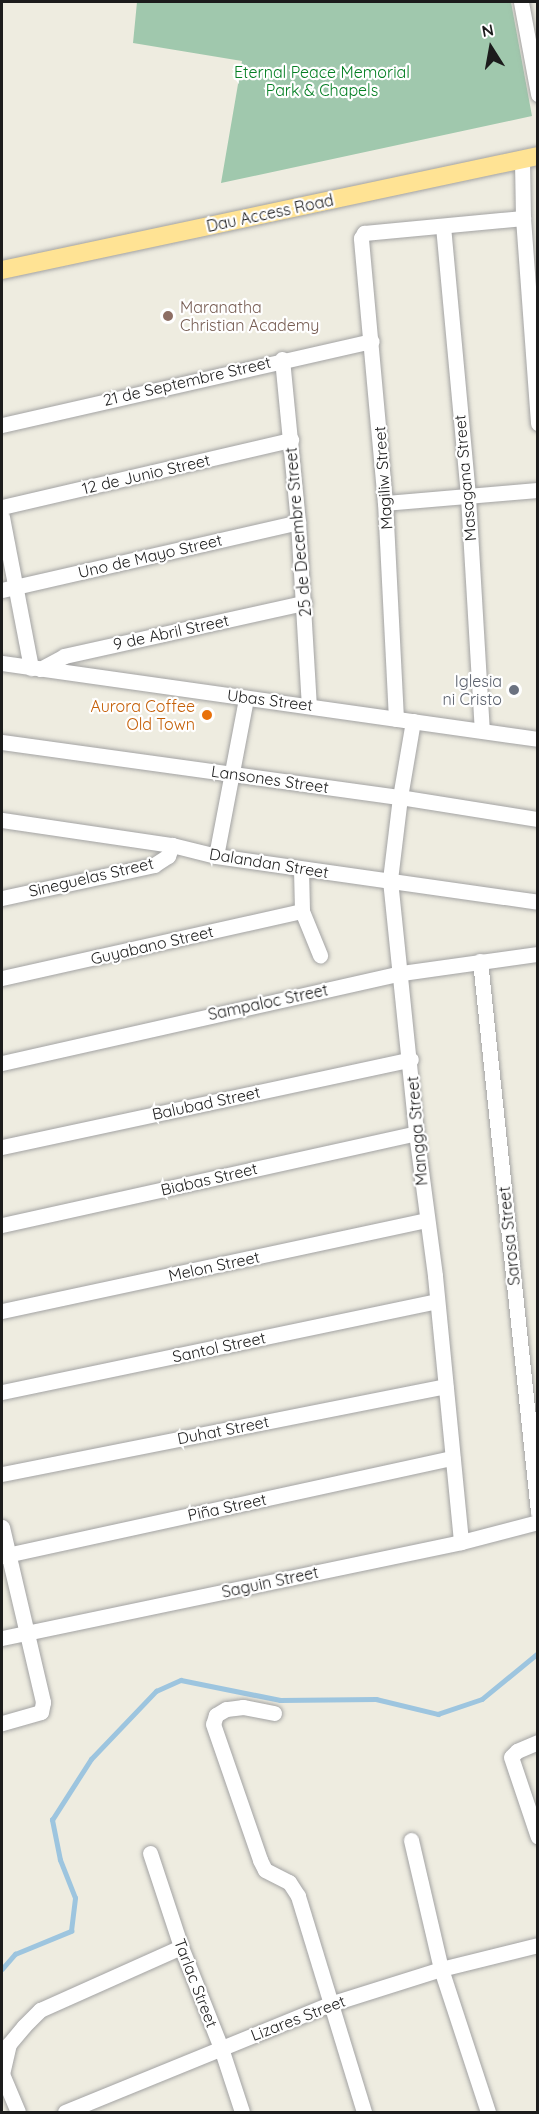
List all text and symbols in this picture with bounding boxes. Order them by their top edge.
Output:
north arrow [461,18,521,78]
text: N [480,19,495,41]
park label: Eternal Peace Memorial Park & Chapels [234,62,410,100]
street label: Dau Access Road [205,190,335,236]
place label: Maranatha Christian Academy [180,297,319,335]
marker: Maranatha Christian Academy [161,309,175,323]
street label: 21 de Septembre Street [101,352,273,410]
street label: Masagana Street [450,414,480,542]
street label: Magiliw Street [370,426,396,530]
street label: 25 de Decembre Street [281,446,315,618]
street label: 12 de Junio Street [80,450,212,498]
street label: Uno de Mayo Street [76,530,224,582]
street label: 9 de Abril Street [111,610,231,654]
place label: Iglesia ni Cristo [442,671,502,709]
marker: Iglesia ni Cristo [507,683,521,697]
street label: Ubas Street [226,685,314,715]
place label: Aurora Coffee Old Town [90,696,195,734]
marker: Aurora Coffee Old Town [200,708,214,722]
street label: Lansones Street [210,761,330,797]
street label: Dalandan Street [208,844,330,882]
street label: Sineguelas Street [27,853,155,901]
street label: Guyabano Street [89,922,215,968]
street label: Sampaloc Street [206,980,330,1024]
street label: Mangga Street [403,1075,431,1187]
street label: Balubad Street [150,1082,262,1124]
street label: Biabas Street [159,1159,259,1199]
street label: Sarosa Street [494,1185,524,1287]
street label: Melon Street [167,1247,261,1285]
street label: Santol Street [171,1328,267,1366]
street label: Duhat Street [176,1412,270,1448]
street label: Piña Street [186,1489,268,1525]
street label: Saguin Street [220,1562,320,1602]
street label: Tarlac Street [170,1936,222,2030]
street label: Lizares Street [248,1991,348,2045]

